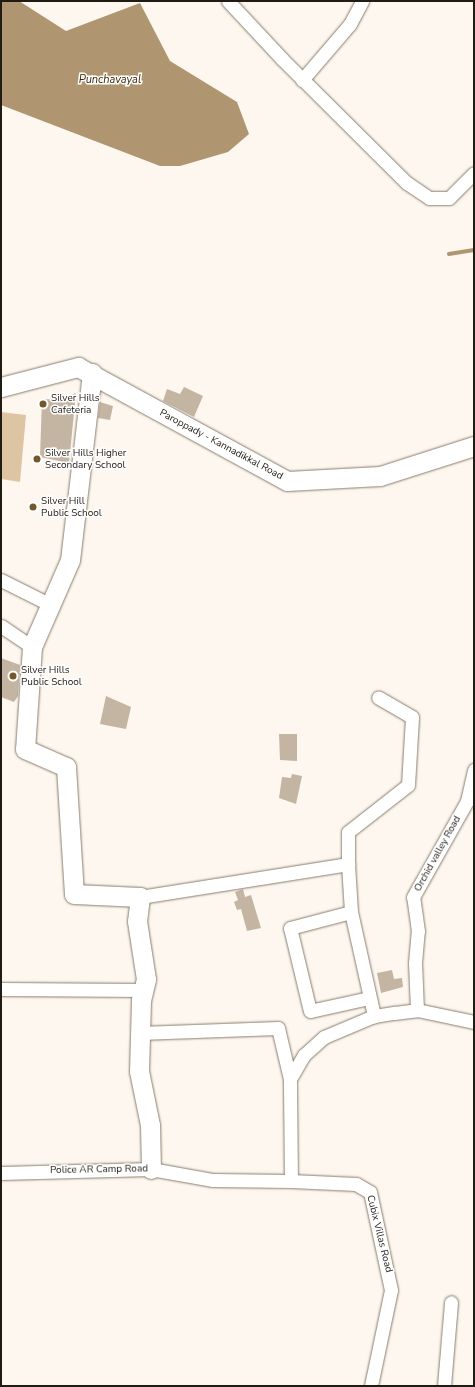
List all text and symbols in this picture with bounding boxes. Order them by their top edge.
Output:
water label: Punchavayal [79,73,141,87]
place label: Silver Hills Cafeteria [51,392,99,416]
marker: Silver Hills Cafeteria [38,399,48,409]
street label: Paroppady - Kannadikkal Road [157,407,285,483]
place label: Silver Hills Higher Secondary School [45,447,126,470]
marker: Silver Hills Higher Secondary School [32,454,42,464]
place label: Silver Hill Public School [41,495,102,518]
marker: Silver Hill Public School [28,502,38,512]
place label: Silver Hills Public School [21,664,82,688]
marker: Silver Hills Public School [8,671,18,681]
street label: Orchid valley Road [412,814,464,894]
street label: Police AR Camp Road [50,1163,148,1177]
street label: Cubix Villas Road [364,1194,394,1274]

